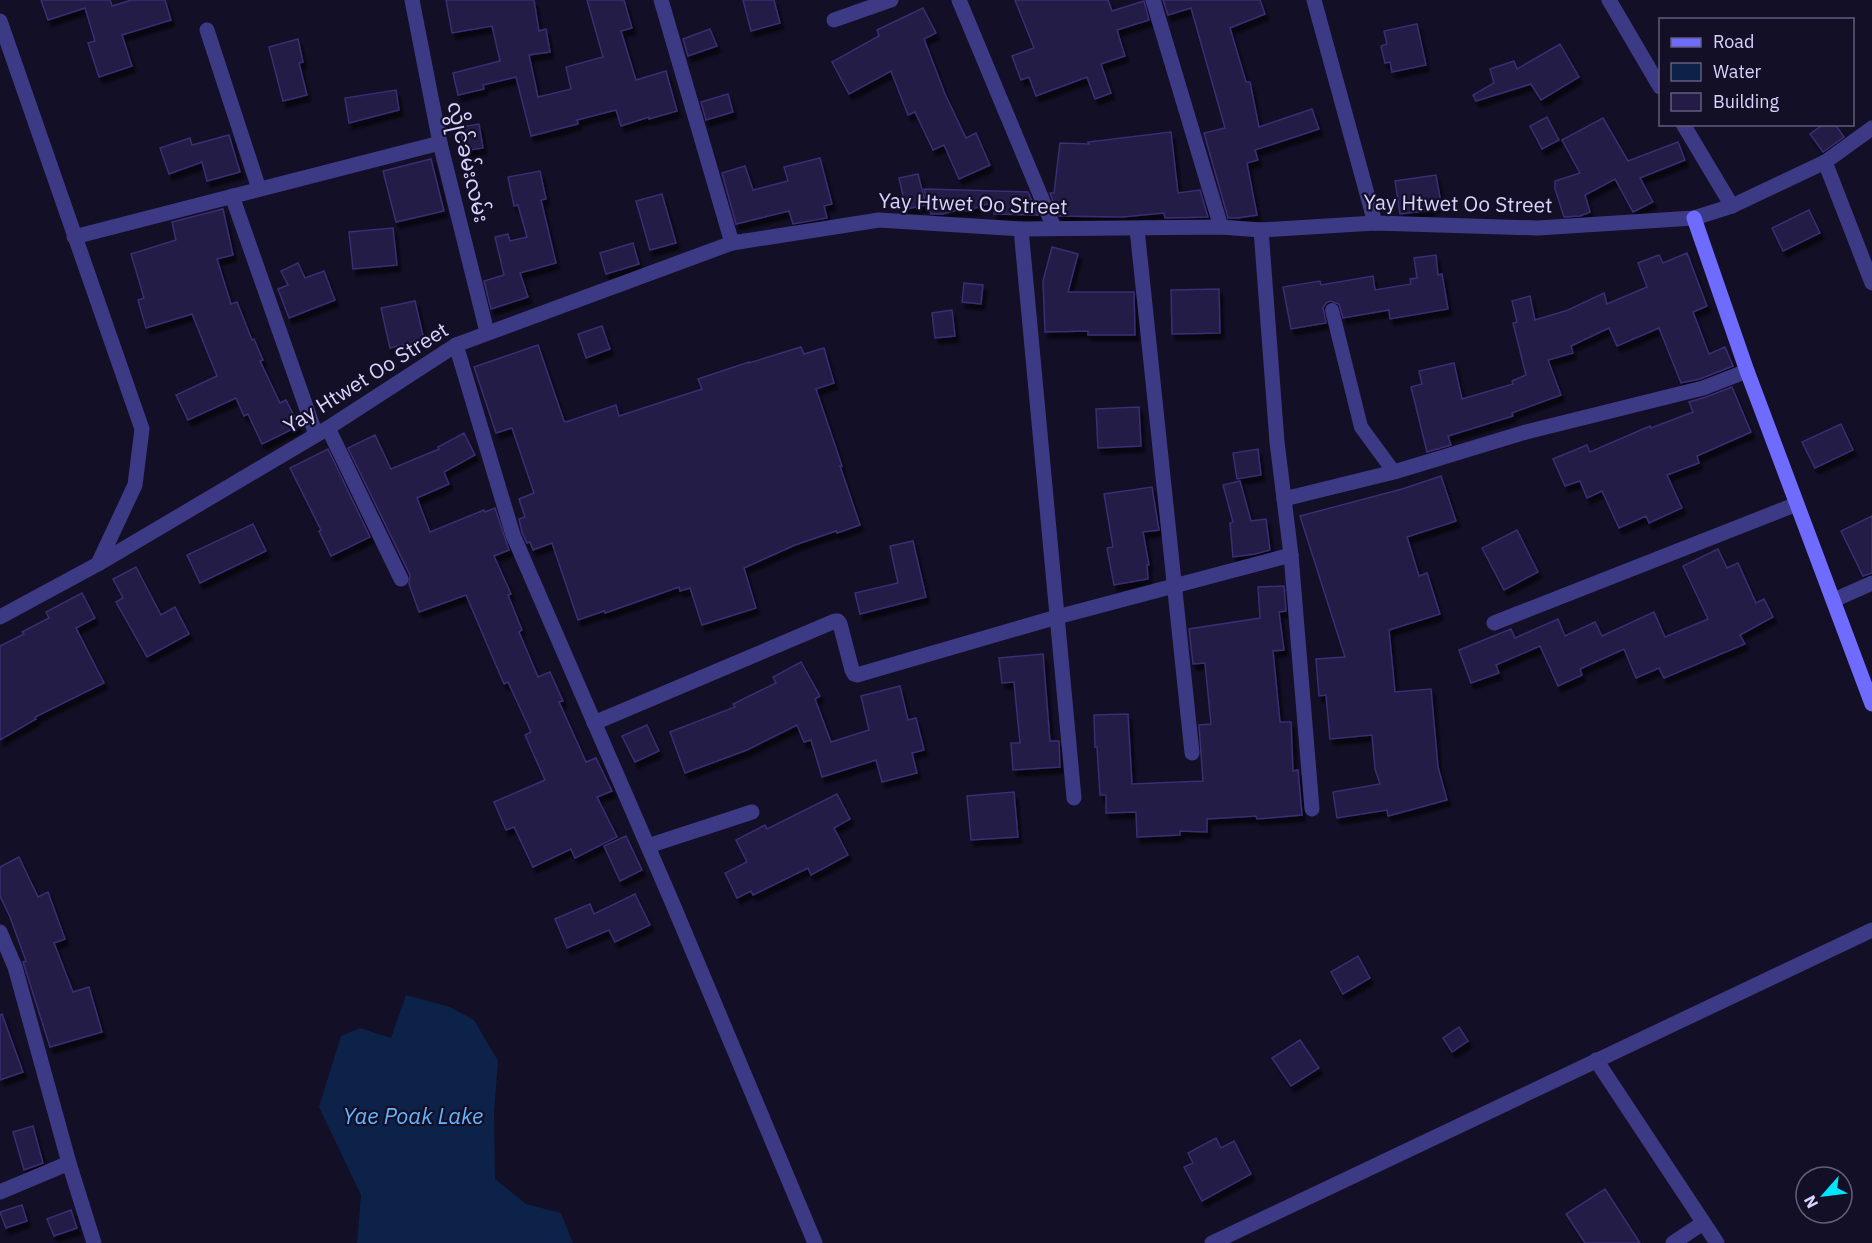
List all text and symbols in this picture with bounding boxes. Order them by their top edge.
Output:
legend [1659,18,1854,126]
text: Road [1713,30,1754,53]
text: Water [1713,60,1762,83]
text: Building [1713,90,1780,113]
street label: လွိုင်ခမ်းလမ်း [438,98,497,226]
street label: Yay Htwet Oo Street [878,186,1068,220]
street label: Yay Htwet Oo Street [1363,187,1553,219]
street label: Yay Htwet Oo Street [278,315,453,439]
water label: Yae Poak Lake [343,1101,483,1130]
north arrow [1794,1165,1854,1225]
text: N [1799,1192,1822,1212]

